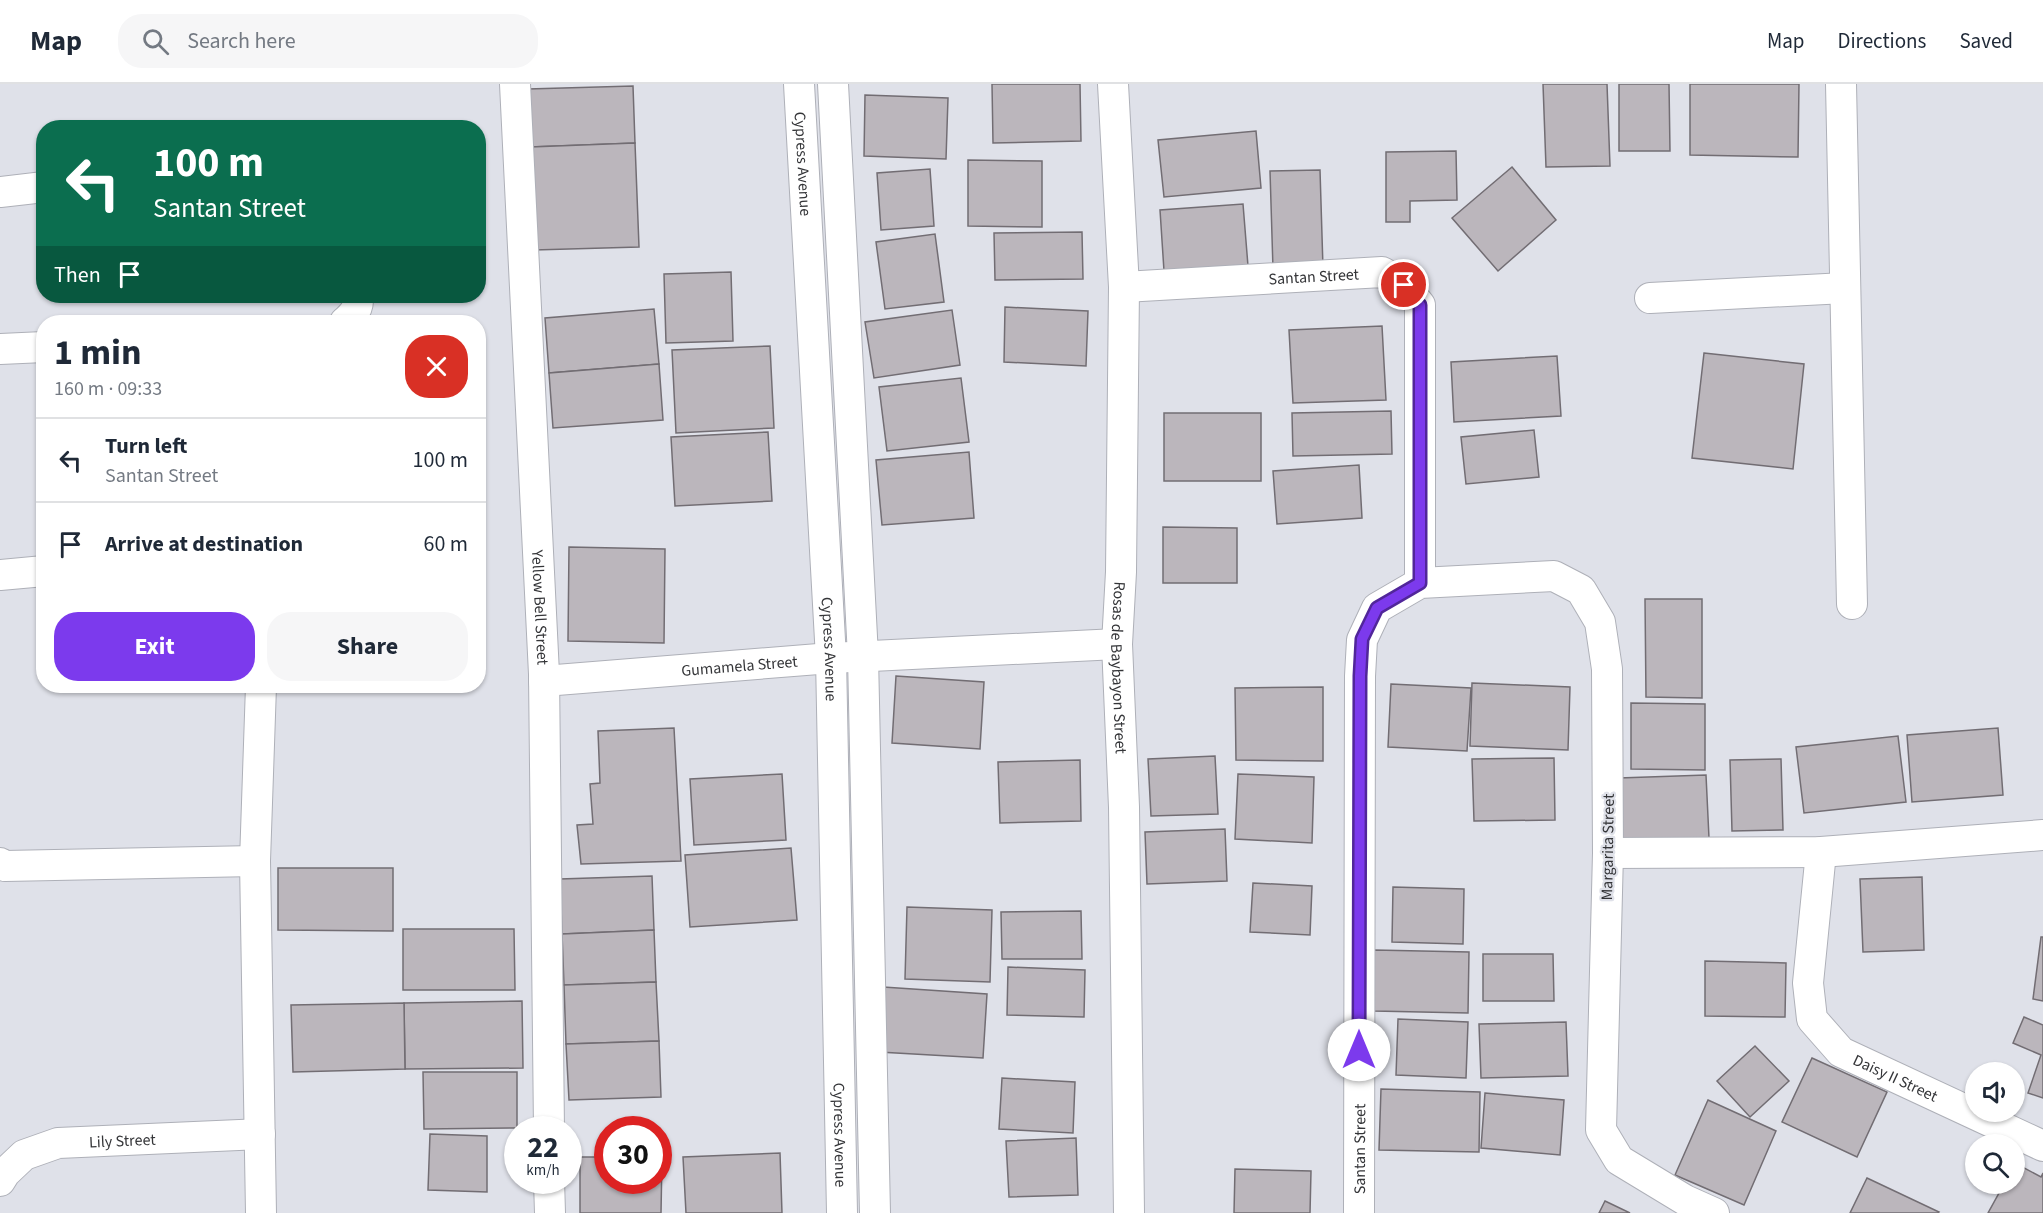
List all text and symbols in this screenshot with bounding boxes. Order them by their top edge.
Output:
search box [118,14,538,68]
text: Map [30,21,82,61]
icon: search [139,25,172,58]
text: Search here [187,25,296,57]
text: Map [1767,26,1805,56]
text: Directions [1838,26,1926,56]
text: Saved [1959,26,2013,56]
street label: Cypress Avenue [789,111,816,217]
text: 100 m [153,133,264,193]
icon: left [54,144,132,222]
text: Santan Street [153,189,306,228]
icon: arrive [113,258,146,291]
text: Then [54,259,101,291]
pin [1378,259,1429,310]
street label: Santan Street [1268,263,1360,291]
icon: arrive [1387,268,1420,301]
text: 1 min [54,327,142,378]
button: close [405,335,468,398]
text: 160 m · 09:33 [54,375,162,403]
text: Turn left [105,430,187,462]
icon: left [54,444,87,477]
text: 100 m [413,444,468,476]
text: Santan Street [105,462,218,490]
icon: arrive [54,528,87,561]
text: Arrive at destination [105,528,303,560]
text: 60 m [423,528,468,560]
street label: Yellow Bell Street [526,548,554,666]
street label: Rosas de Baybayon Street [1105,581,1132,755]
street label: Cypress Avenue [816,596,842,702]
button: Exit [54,612,255,681]
button: Share [267,612,468,681]
street label: Gumamela Street [680,651,799,682]
street label: Margarita Street [1596,793,1620,901]
position arrow [1327,1018,1391,1082]
street label: Daisy II Street [1849,1049,1942,1108]
map controls [1965,1062,2025,1194]
button: sound [1965,1062,2025,1122]
street label: Cypress Avenue [827,1083,851,1188]
street label: Santan Street [1349,1103,1371,1194]
speed limit sign: 30 [594,1116,672,1194]
text: 22 [527,1126,559,1169]
street label: Lily Street [89,1129,157,1154]
button: search [1965,1134,2025,1194]
text: km/h [526,1160,560,1181]

